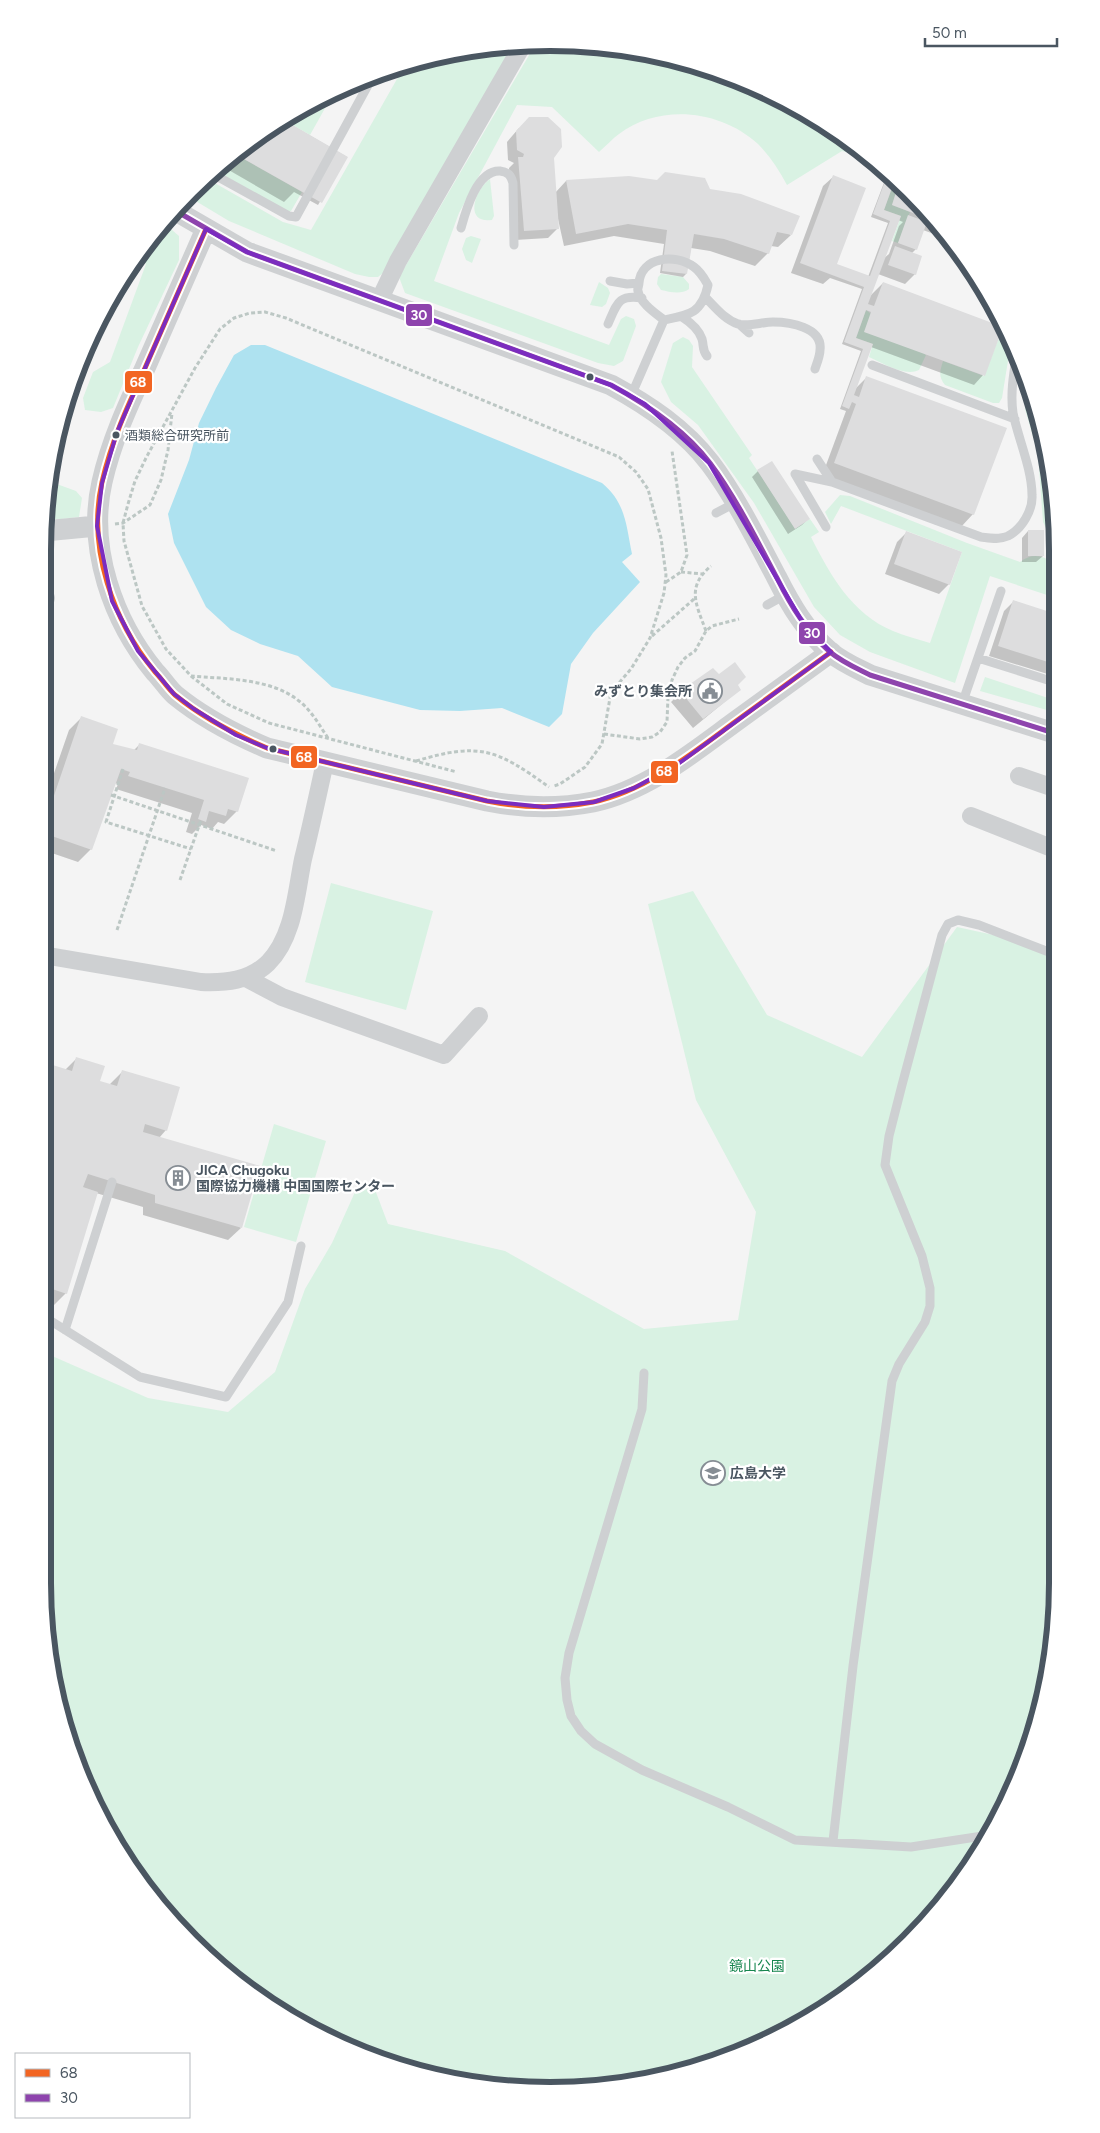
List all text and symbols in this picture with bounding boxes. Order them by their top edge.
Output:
scale bar [925,15,1058,47]
text: 50 m [932,24,967,42]
line badge: 30 [405,303,433,327]
text: 30 [411,307,427,324]
line badge: 68 [124,370,153,394]
unlabelled marker [585,372,595,382]
text: 68 [130,374,146,391]
place label: 酒類総合研究所前 [125,428,229,443]
marker: 酒類総合研究所前 [111,430,121,440]
line badge: 30 [798,621,826,645]
text: 30 [804,625,820,642]
public building icon: みずとり集会所 [697,678,723,704]
place label: みずとり集会所 [594,683,692,700]
unlabelled marker [268,744,278,754]
line badge: 68 [290,745,318,769]
text: 68 [296,749,312,766]
line badge: 68 [650,760,679,784]
text: 68 [656,763,672,780]
place label: JICA Chugoku 国際協力機構 中国国際センター [196,1162,395,1195]
building icon: JICA Chugoku 国際協力機構 中国国際センター [165,1165,191,1191]
school or university icon: 広島大学 [700,1460,726,1486]
place label: 広島大学 [730,1465,786,1482]
park label: 鏡山公園 [729,1958,785,1975]
legend [15,2053,190,2118]
text: 68 [60,2064,78,2082]
text: 30 [60,2089,78,2107]

